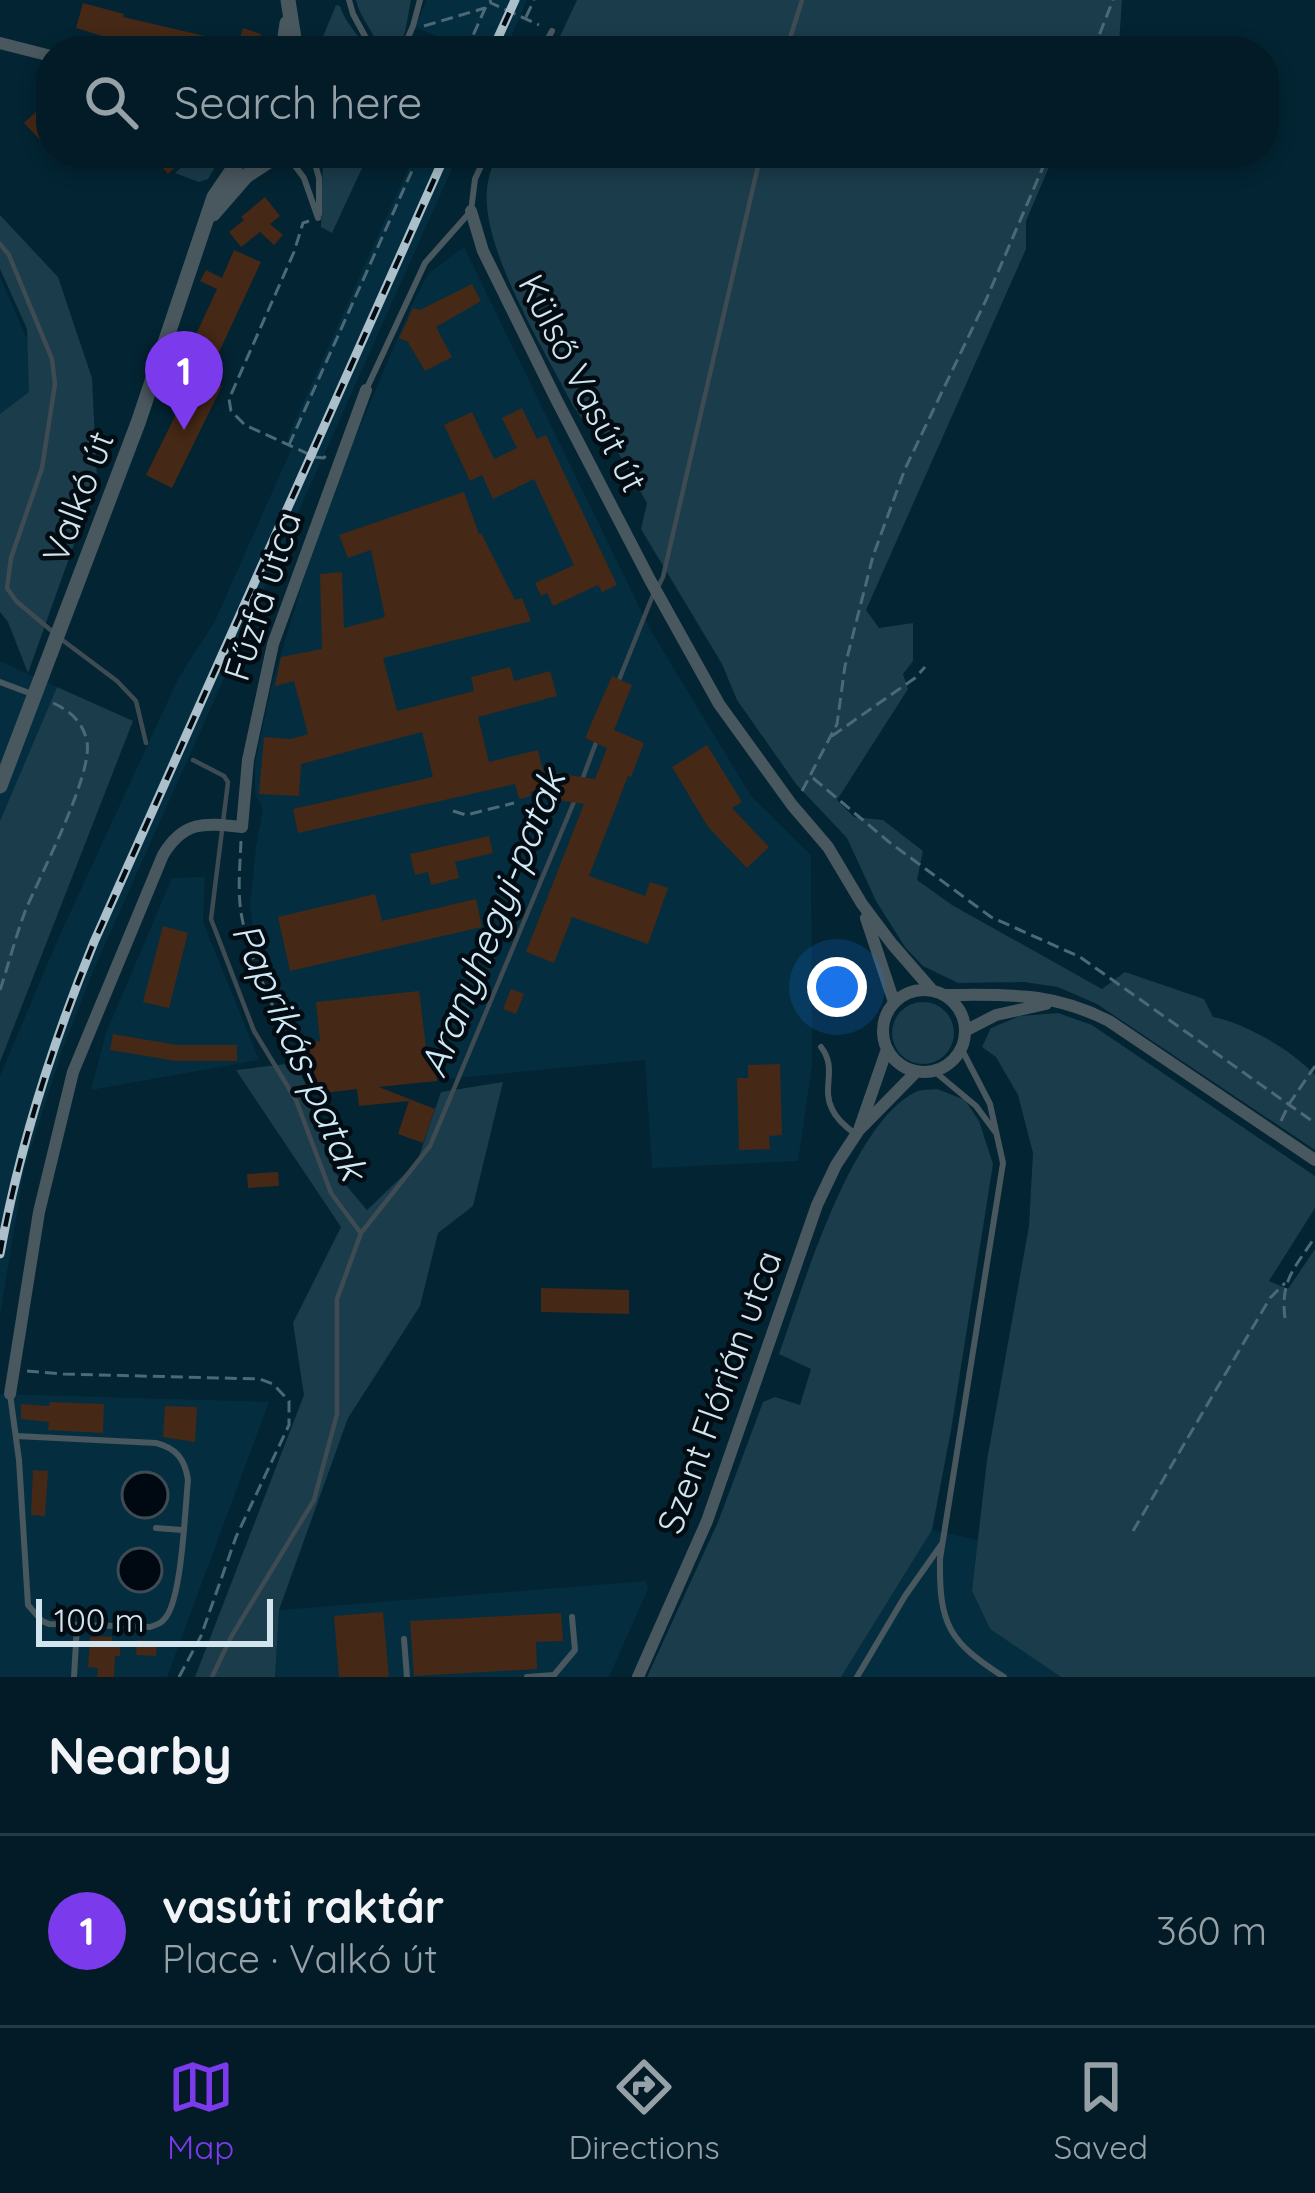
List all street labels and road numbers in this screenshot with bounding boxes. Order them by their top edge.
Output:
street label: Külső Vasút út [509,266,658,499]
street label: Valkó út [32,425,123,569]
street label: Fűzfa utca [213,506,310,686]
street label: Szent Flórián utca [646,1244,791,1539]

